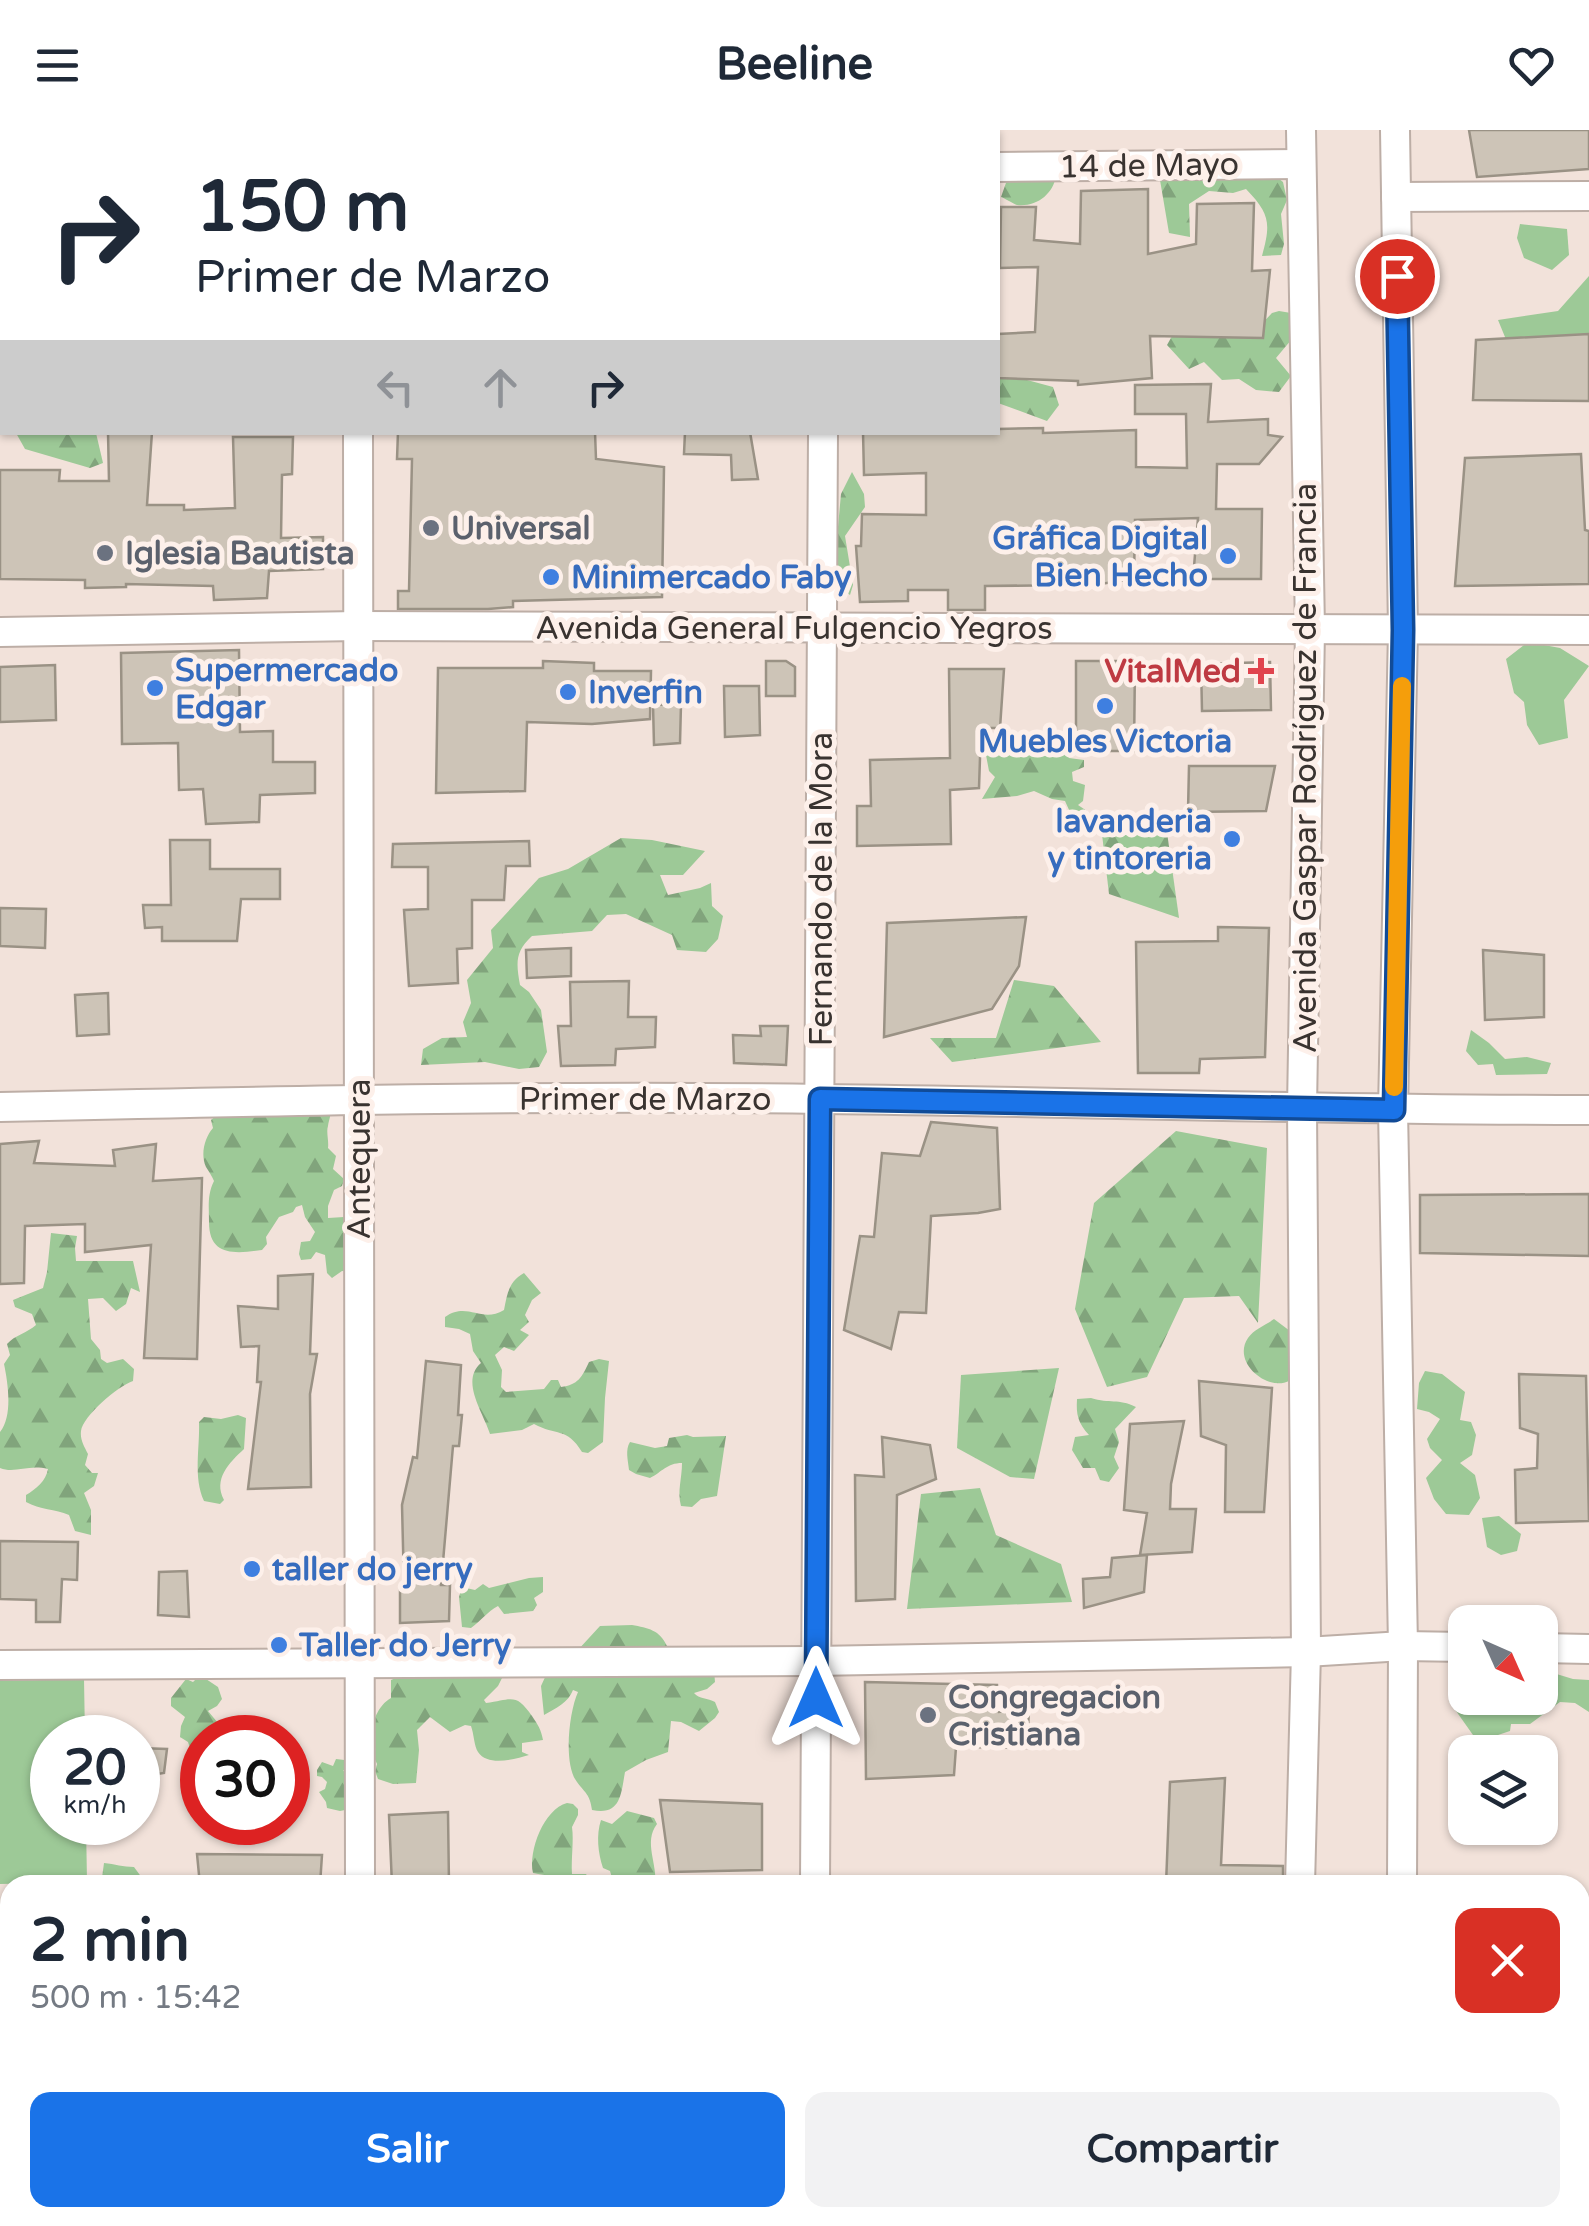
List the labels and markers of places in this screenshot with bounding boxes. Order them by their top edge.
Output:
pin [1355,234,1440,319]
place label: Universal [451,510,591,548]
marker: Universal [420,517,442,539]
place label: Gráfica Digital Bien Hecho [992,520,1208,595]
place label: Iglesia Bautista [125,535,355,573]
marker: Iglesia Bautista [94,542,116,564]
marker: Gráfica Digital Bien Hecho [1217,545,1239,567]
place label: Minimercado Faby [571,559,851,597]
marker: Minimercado Faby [540,566,562,588]
place label: Supermercado Edgar [175,652,398,727]
place label: VitalMed [1105,653,1241,691]
marker: VitalMed [1250,660,1272,682]
place label: Inverfin [588,674,703,712]
marker: Supermercado Edgar [144,677,166,699]
marker: Inverfin [557,681,579,703]
marker: Muebles Victoria [1094,695,1116,717]
place label: Muebles Victoria [978,723,1232,761]
place label: lavanderia y tintoreria [1048,803,1212,878]
marker: lavanderia y tintoreria [1221,828,1243,850]
place label: taller do jerry [272,1551,473,1589]
marker: taller do jerry [241,1558,263,1580]
place label: Taller do Jerry [298,1627,511,1665]
marker: Taller do Jerry [268,1634,290,1656]
place label: Congregacion Cristiana [948,1679,1161,1754]
marker: Congregacion Cristiana [917,1704,939,1726]

